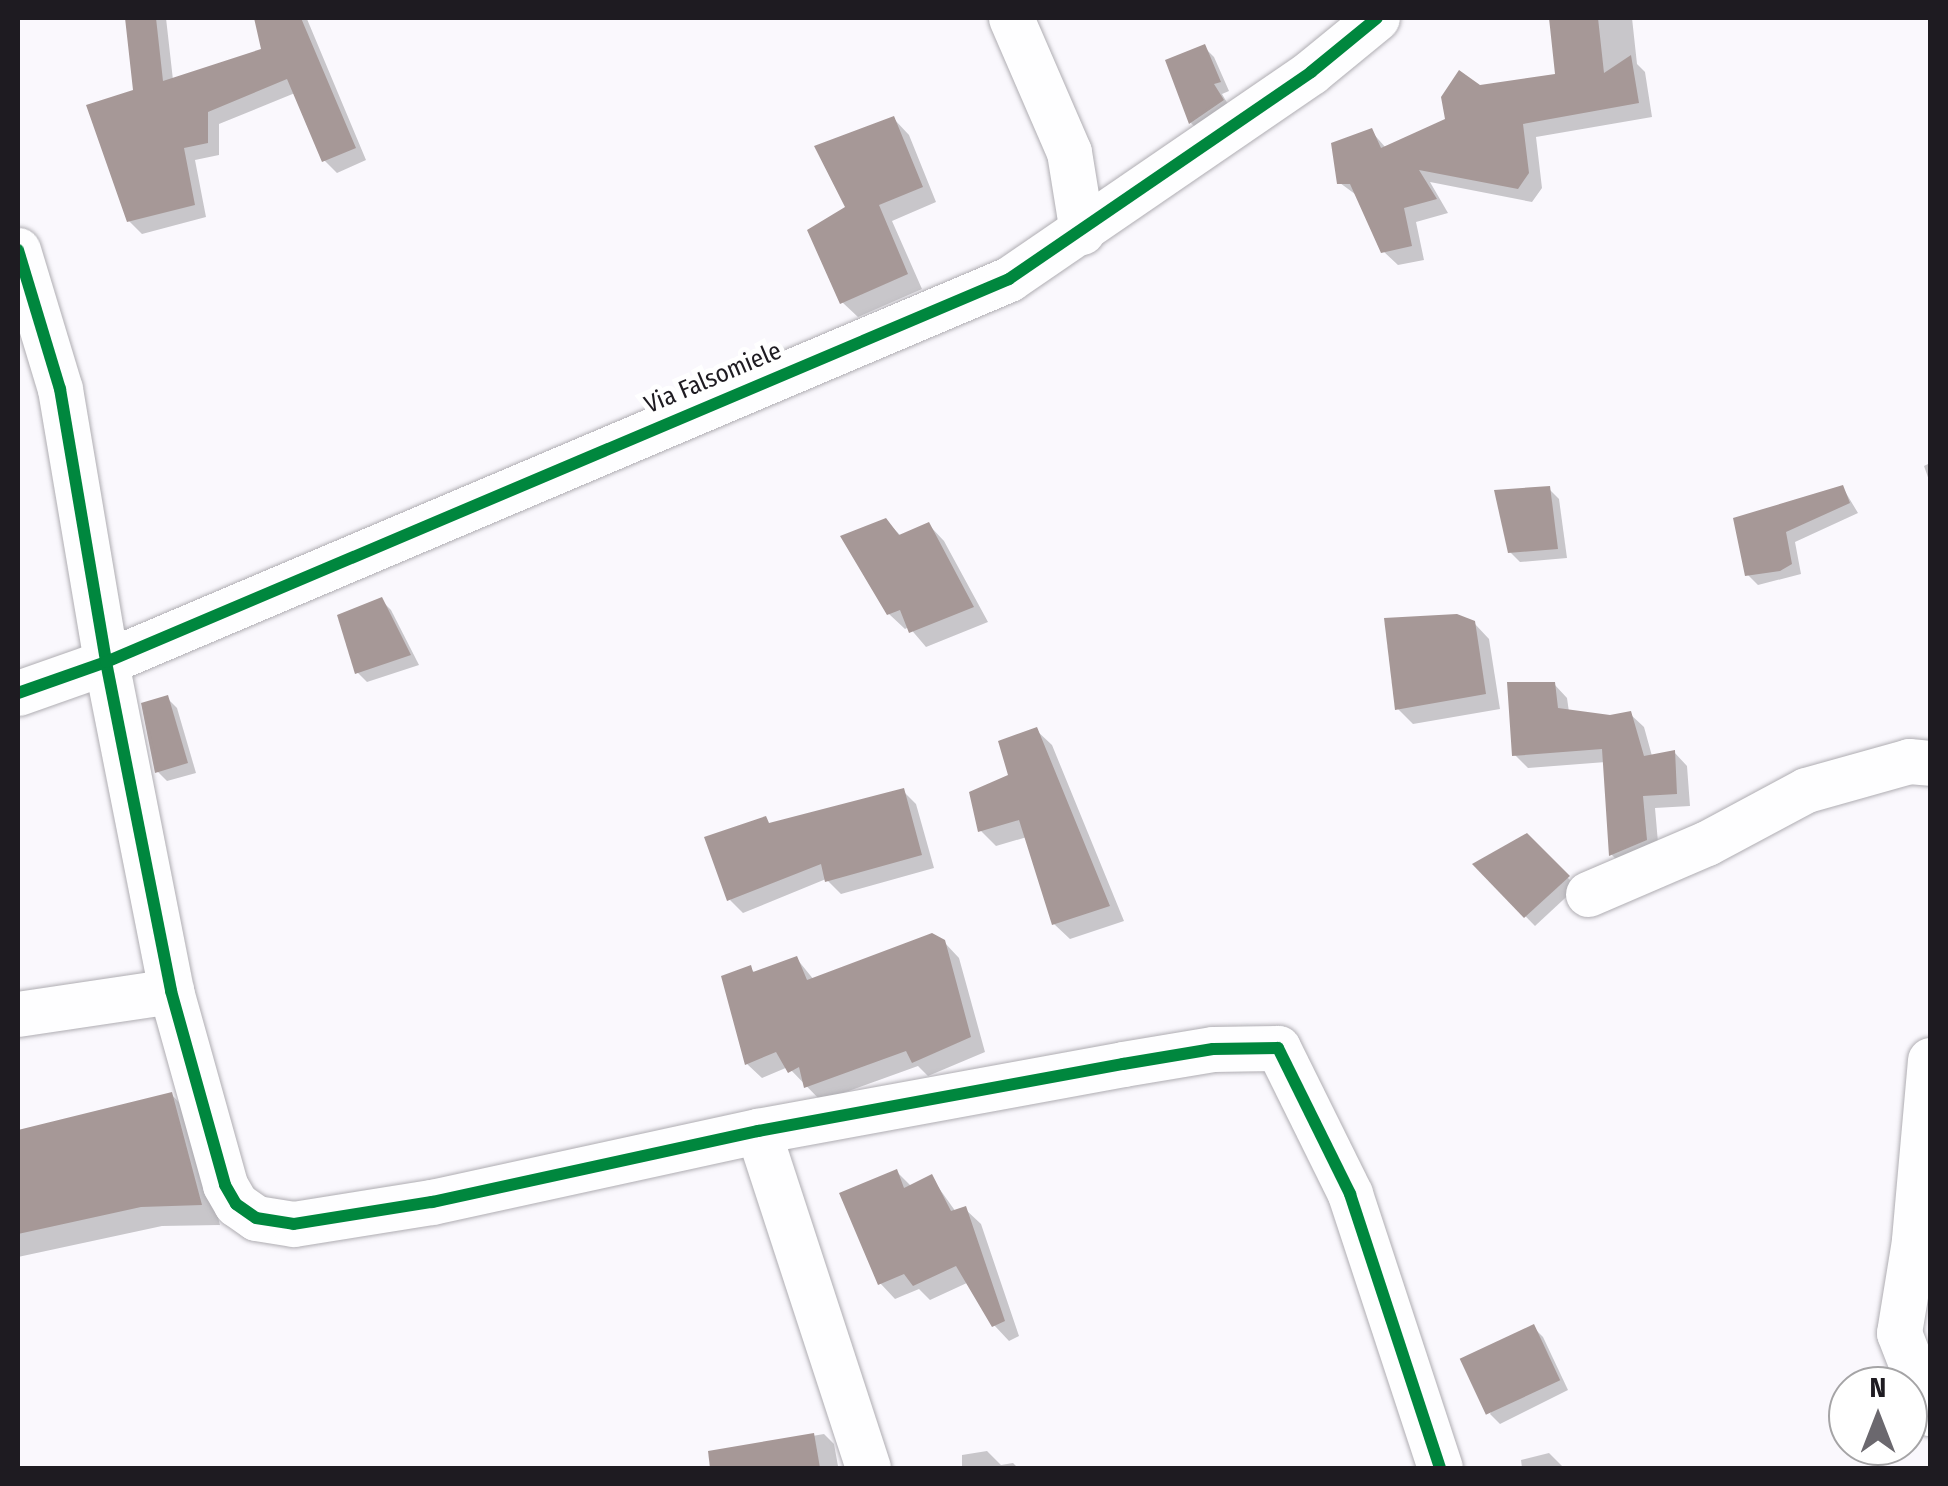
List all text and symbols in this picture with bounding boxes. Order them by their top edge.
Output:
street label: Via Falsomiele [640,336,786,420]
north arrow [1828,1366,1928,1466]
text: N [1870,1371,1886,1404]

